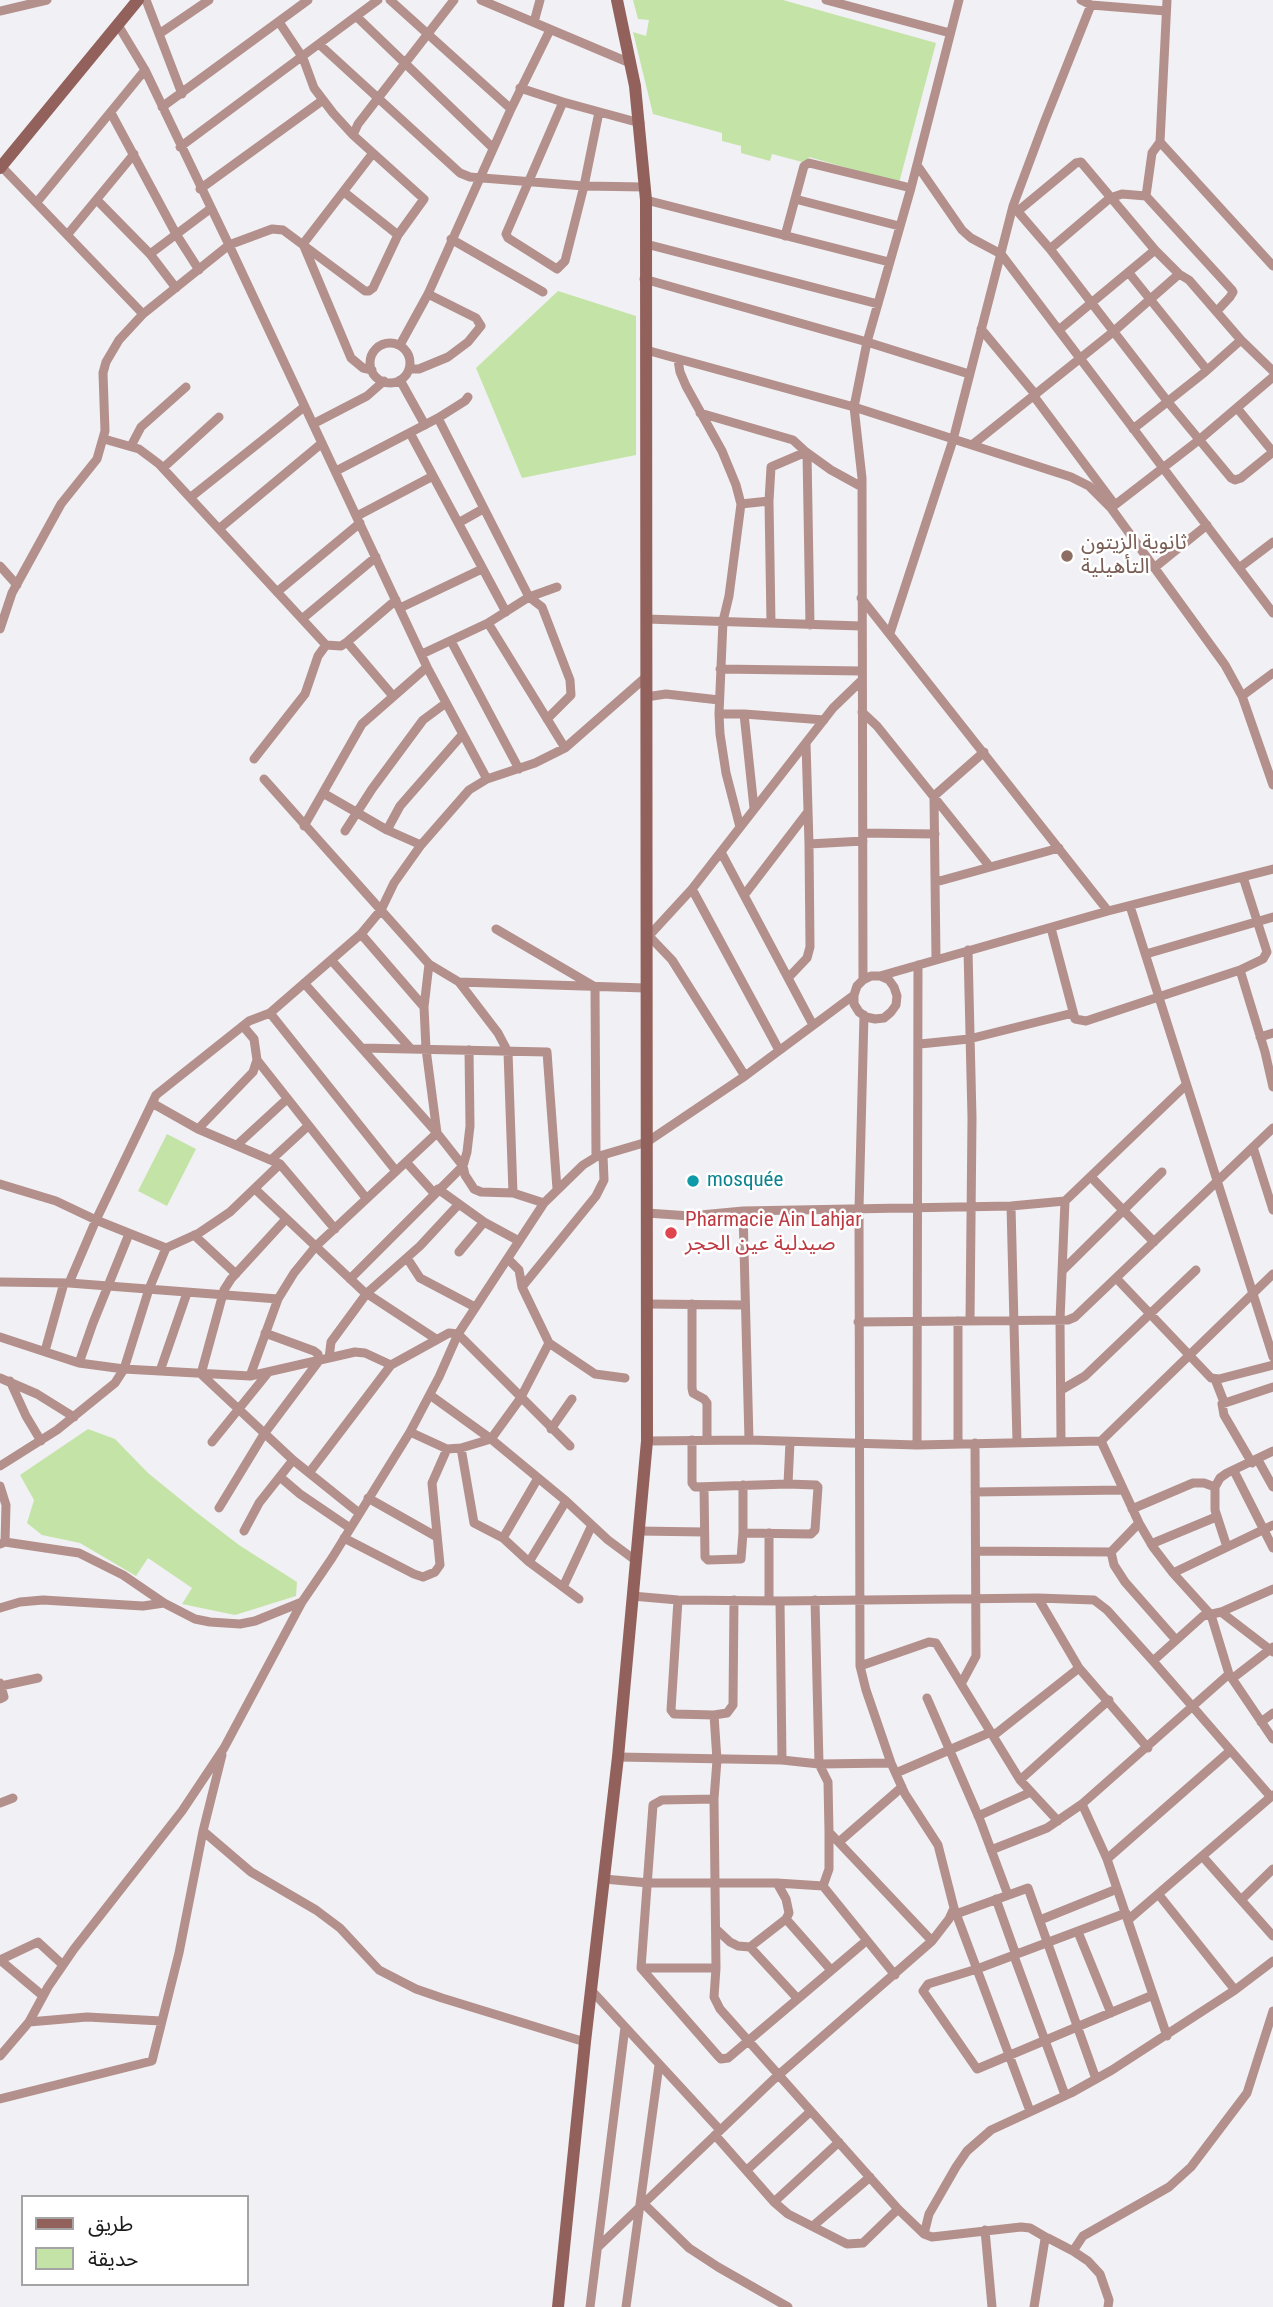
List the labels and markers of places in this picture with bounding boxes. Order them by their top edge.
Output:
place label: ثانوية الزيتون التأهيلية [1081,531,1187,581]
marker: ثانوية الزيتون التأهيلية [1059,548,1075,564]
place label: mosquée [707,1168,783,1194]
marker: mosquée [685,1173,701,1189]
place label: Pharmacie Ain Lahjar صيدلية عين الحجر [685,1208,862,1258]
marker: Pharmacie Ain Lahjar صيدلية عين الحجر [663,1225,679,1241]

